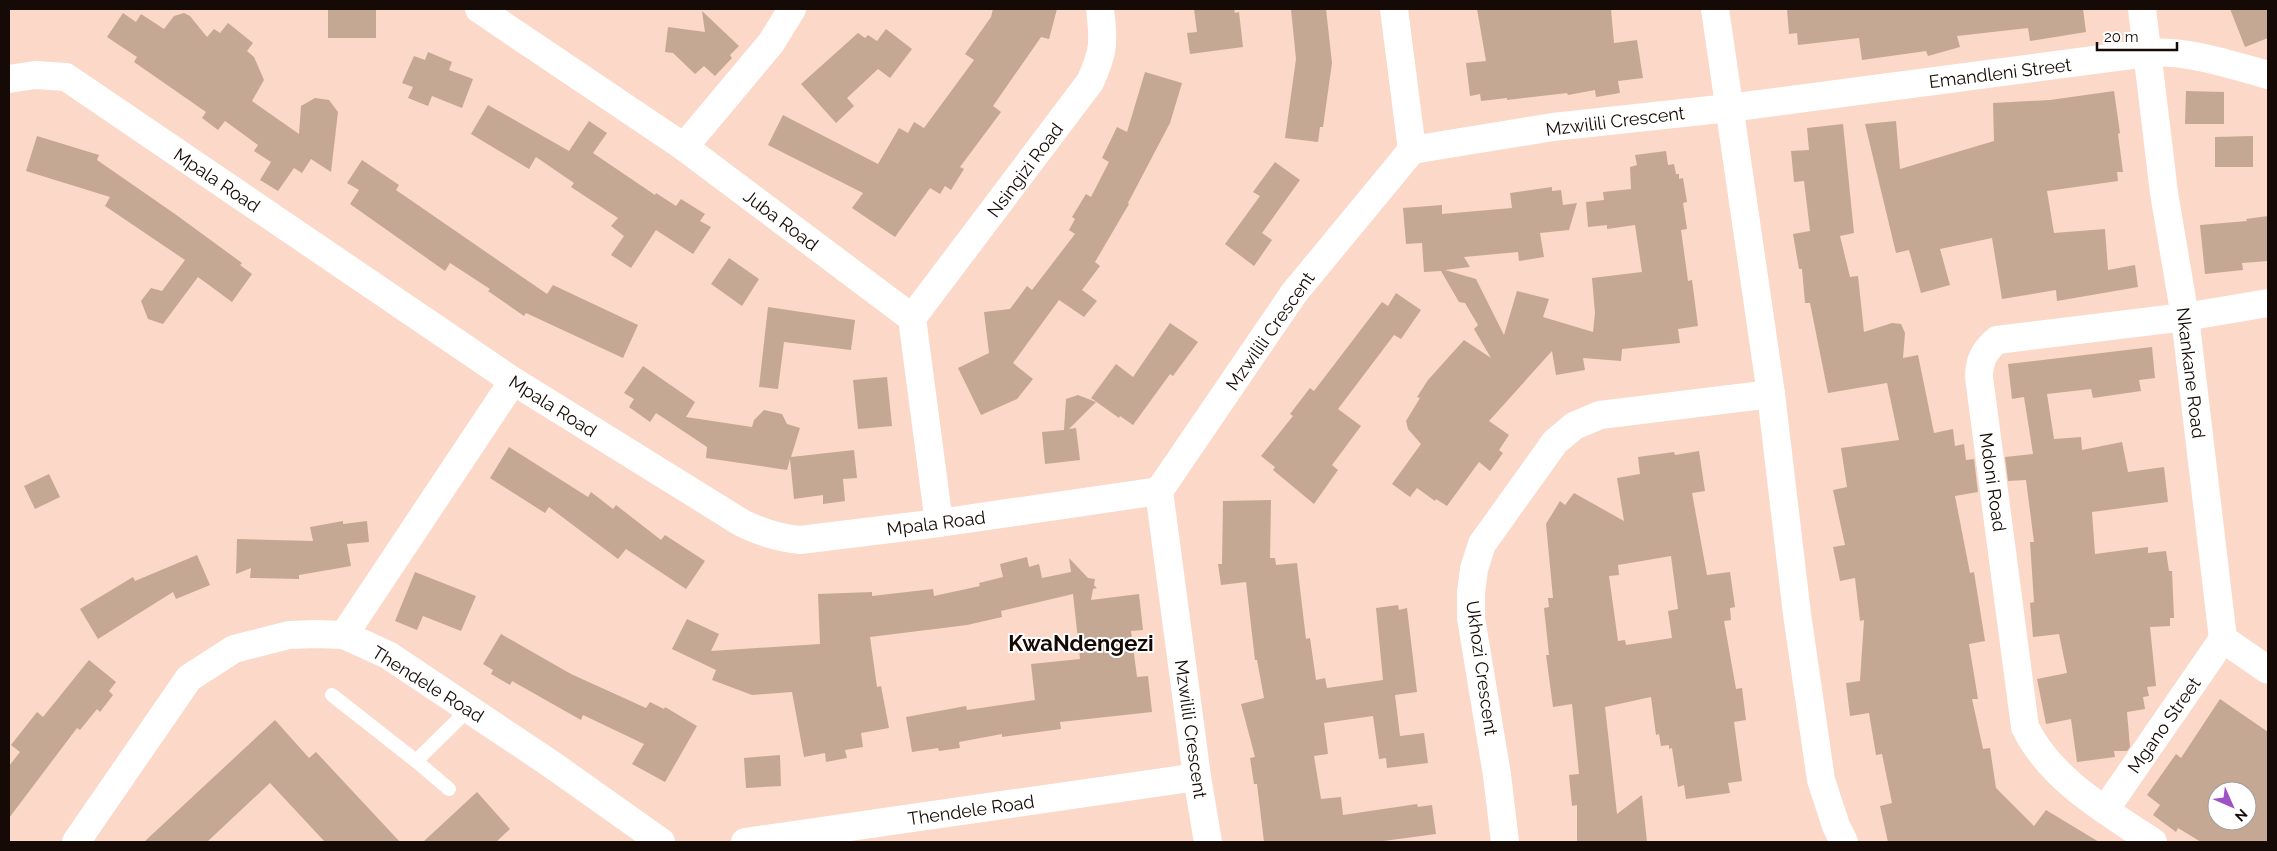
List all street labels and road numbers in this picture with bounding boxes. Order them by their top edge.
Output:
street label: Emandleni Street [1928,54,2072,92]
street label: Mzwilili Crescent [1544,102,1686,140]
street label: Nsingizi Road [983,119,1067,221]
street label: Mpala Road [170,144,264,216]
street label: Juba Road [740,185,822,255]
street label: Mzwilili Crescent [1221,268,1319,394]
street label: Nkankane Road [2173,306,2209,440]
street label: Mpala Road [505,371,601,441]
street label: Mdoni Road [1976,431,2010,533]
street label: Mpala Road [885,507,987,539]
street label: Ukhozi Crescent [1462,599,1502,737]
street label: Thendele Road [368,641,488,727]
street label: Mzwilili Crescent [1171,658,1211,800]
street label: Mgano Street [2123,673,2205,777]
street label: Thendele Road [906,791,1036,829]

